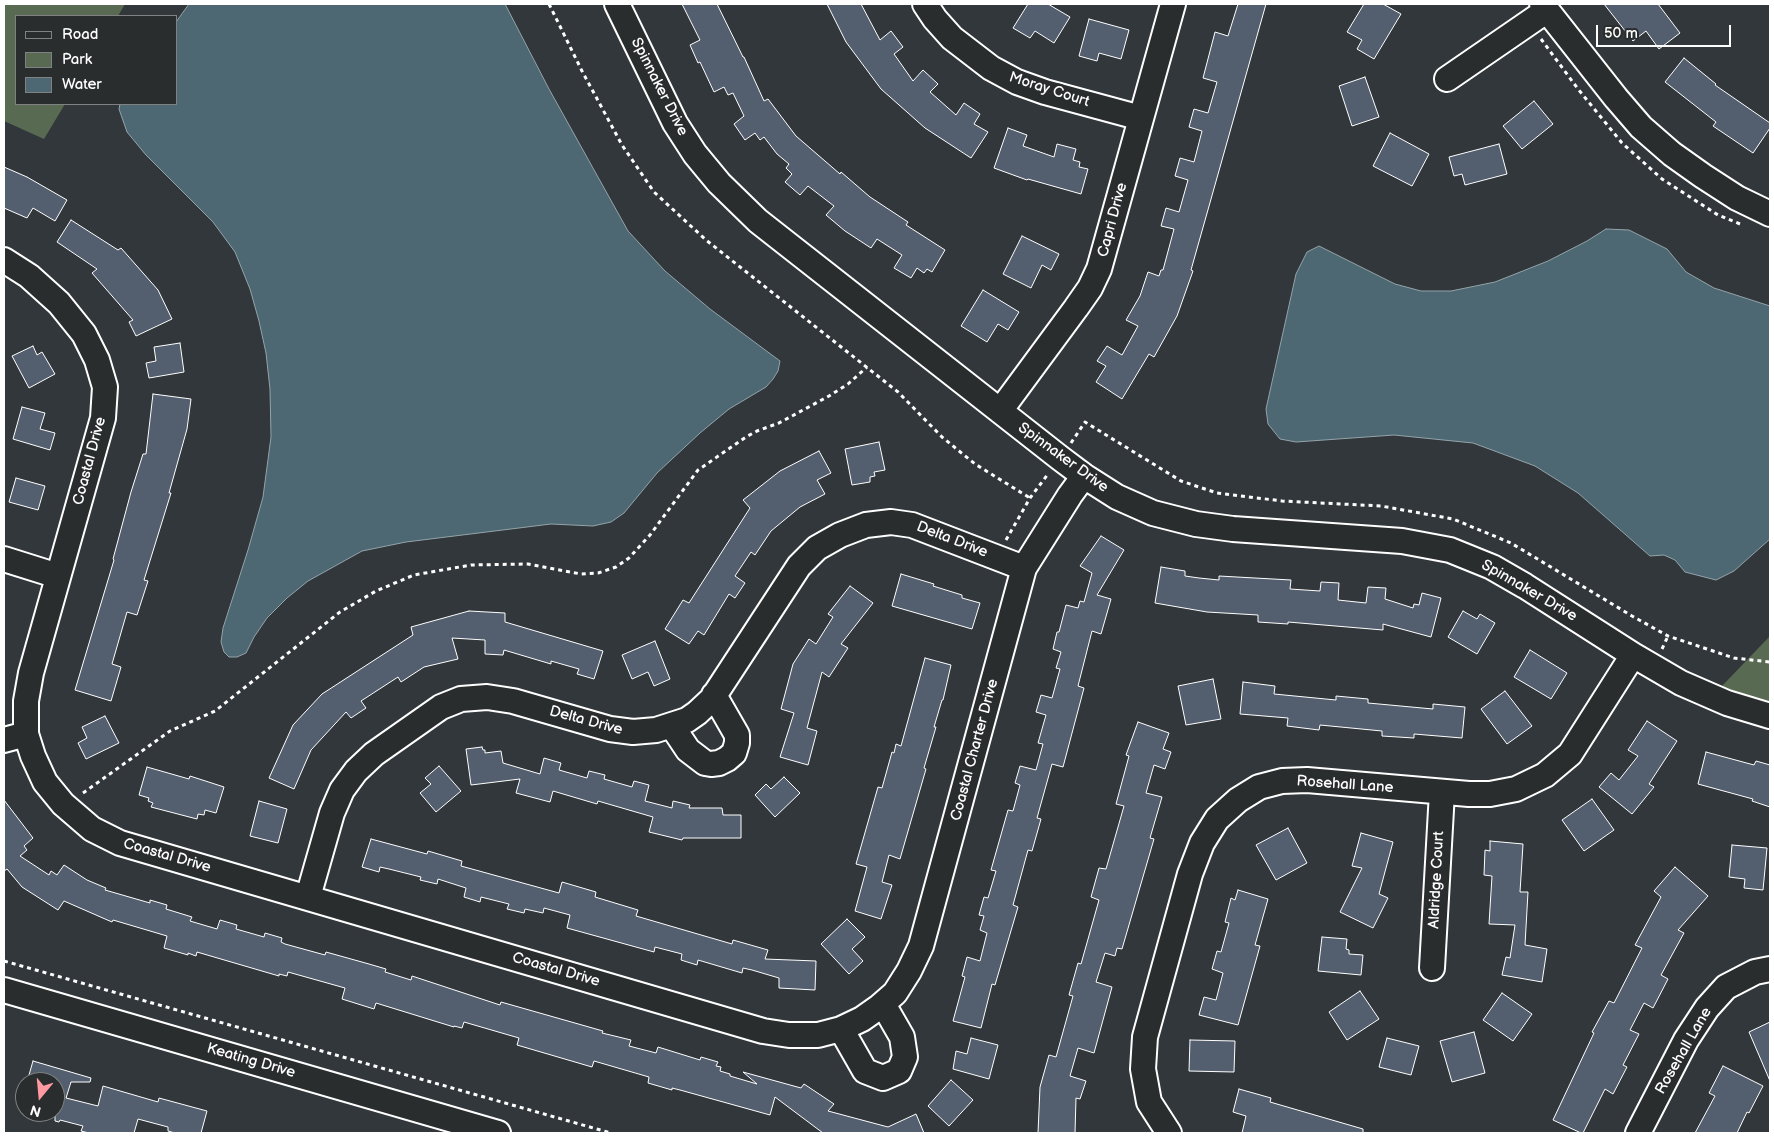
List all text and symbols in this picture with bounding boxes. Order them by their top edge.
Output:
legend [15,15,178,105]
scale bar [1599,15,1734,47]
text: 50 m [1604,24,1638,43]
text: Road [62,25,98,44]
street label: Spinnaker Drive [627,35,691,139]
text: Park [62,50,92,69]
street label: Moray Court [1007,69,1091,111]
text: Water [62,75,102,94]
street label: Capri Drive [1094,181,1132,259]
street label: Coastal Drive [70,415,110,507]
street label: Spinnaker Drive [1014,419,1112,497]
street label: Delta Drive [914,518,990,562]
street label: Spinnaker Drive [1478,556,1580,626]
street label: Coastal Charter Drive [947,677,1003,823]
street label: Delta Drive [547,703,625,739]
street label: Rosehall Lane [1296,773,1394,797]
street label: Aldridge Court [1425,831,1449,929]
street label: Coastal Drive [121,835,213,877]
street label: Coastal Drive [510,949,602,991]
street label: Rosehall Lane [1652,1004,1716,1098]
street label: Keating Drive [205,1040,297,1082]
north arrow [15,1072,65,1122]
text: N [28,1101,43,1121]

